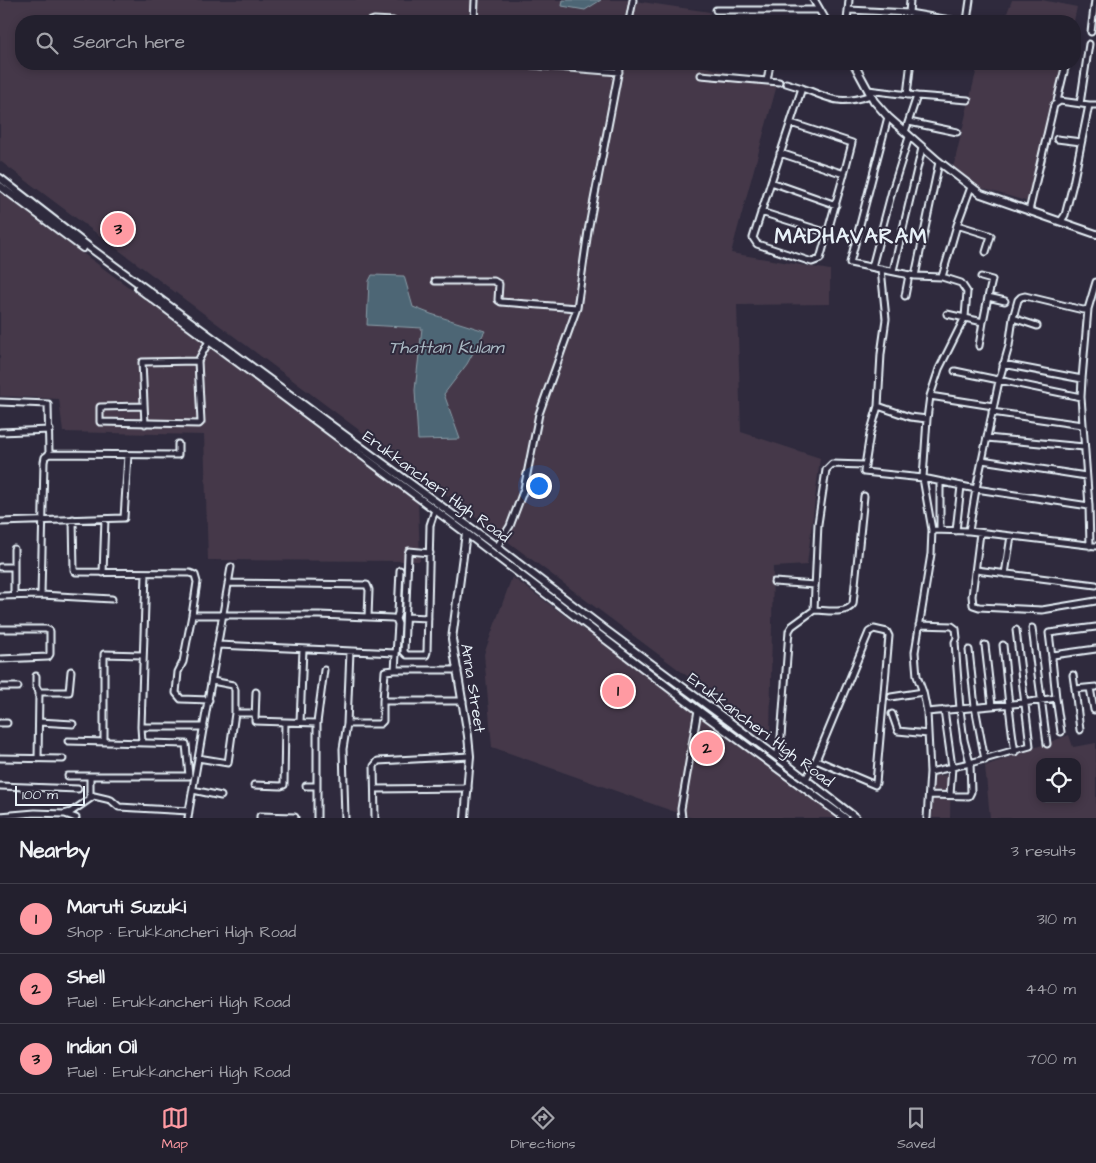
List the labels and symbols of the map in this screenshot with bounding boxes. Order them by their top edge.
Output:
pin: 3 [102,210,134,248]
district label: MADHAVARAM [774,222,928,251]
water label: Thattan Kulam [388,335,506,360]
street label: Erukkancheri High Road [357,426,515,549]
your location [526,473,552,499]
street label: Anna Street [455,642,491,735]
street label: Erukkancheri High Road [682,667,838,793]
pin: 1 [602,672,634,710]
pin: 2 [691,729,723,767]
scale bar [15,783,85,806]

